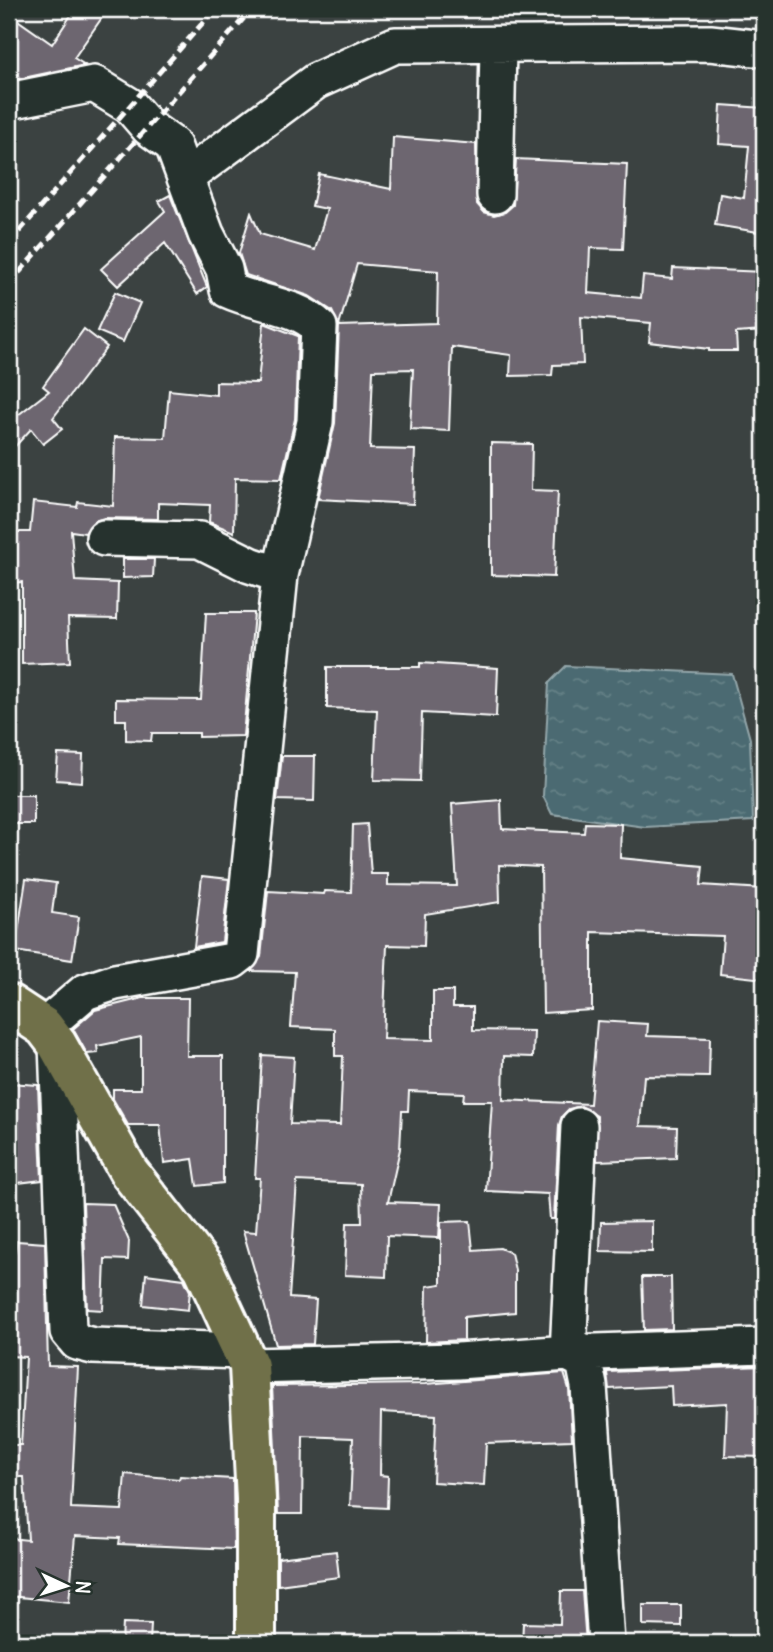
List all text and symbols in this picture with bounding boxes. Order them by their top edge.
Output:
north arrow [32,1550,102,1620]
text: N [71,1580,95,1595]

